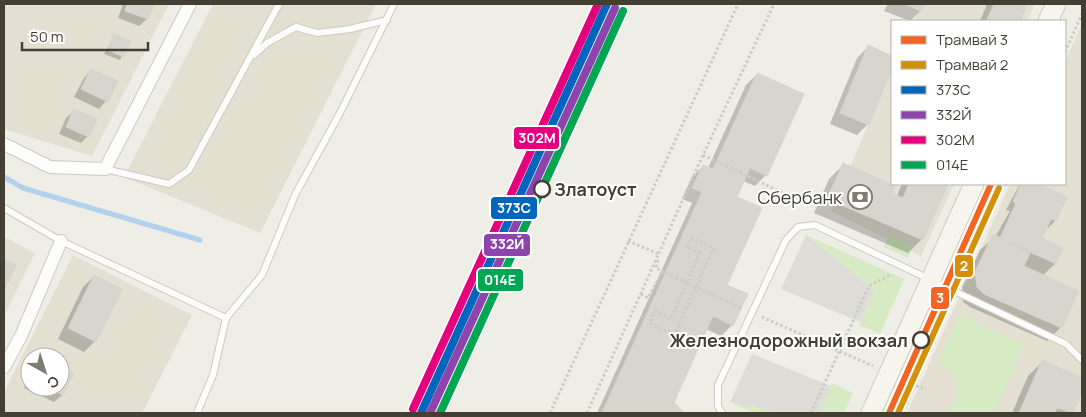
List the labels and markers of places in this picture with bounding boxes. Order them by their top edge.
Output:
place label: Златоуст [554,177,637,201]
marker: Златоуст [533,180,551,198]
bank icon: Сбербанк [847,184,873,210]
place label: Сбербанк [757,185,843,209]
place label: Железнодорожный вокзал [669,328,908,352]
marker: Железнодорожный вокзал [912,331,930,349]

